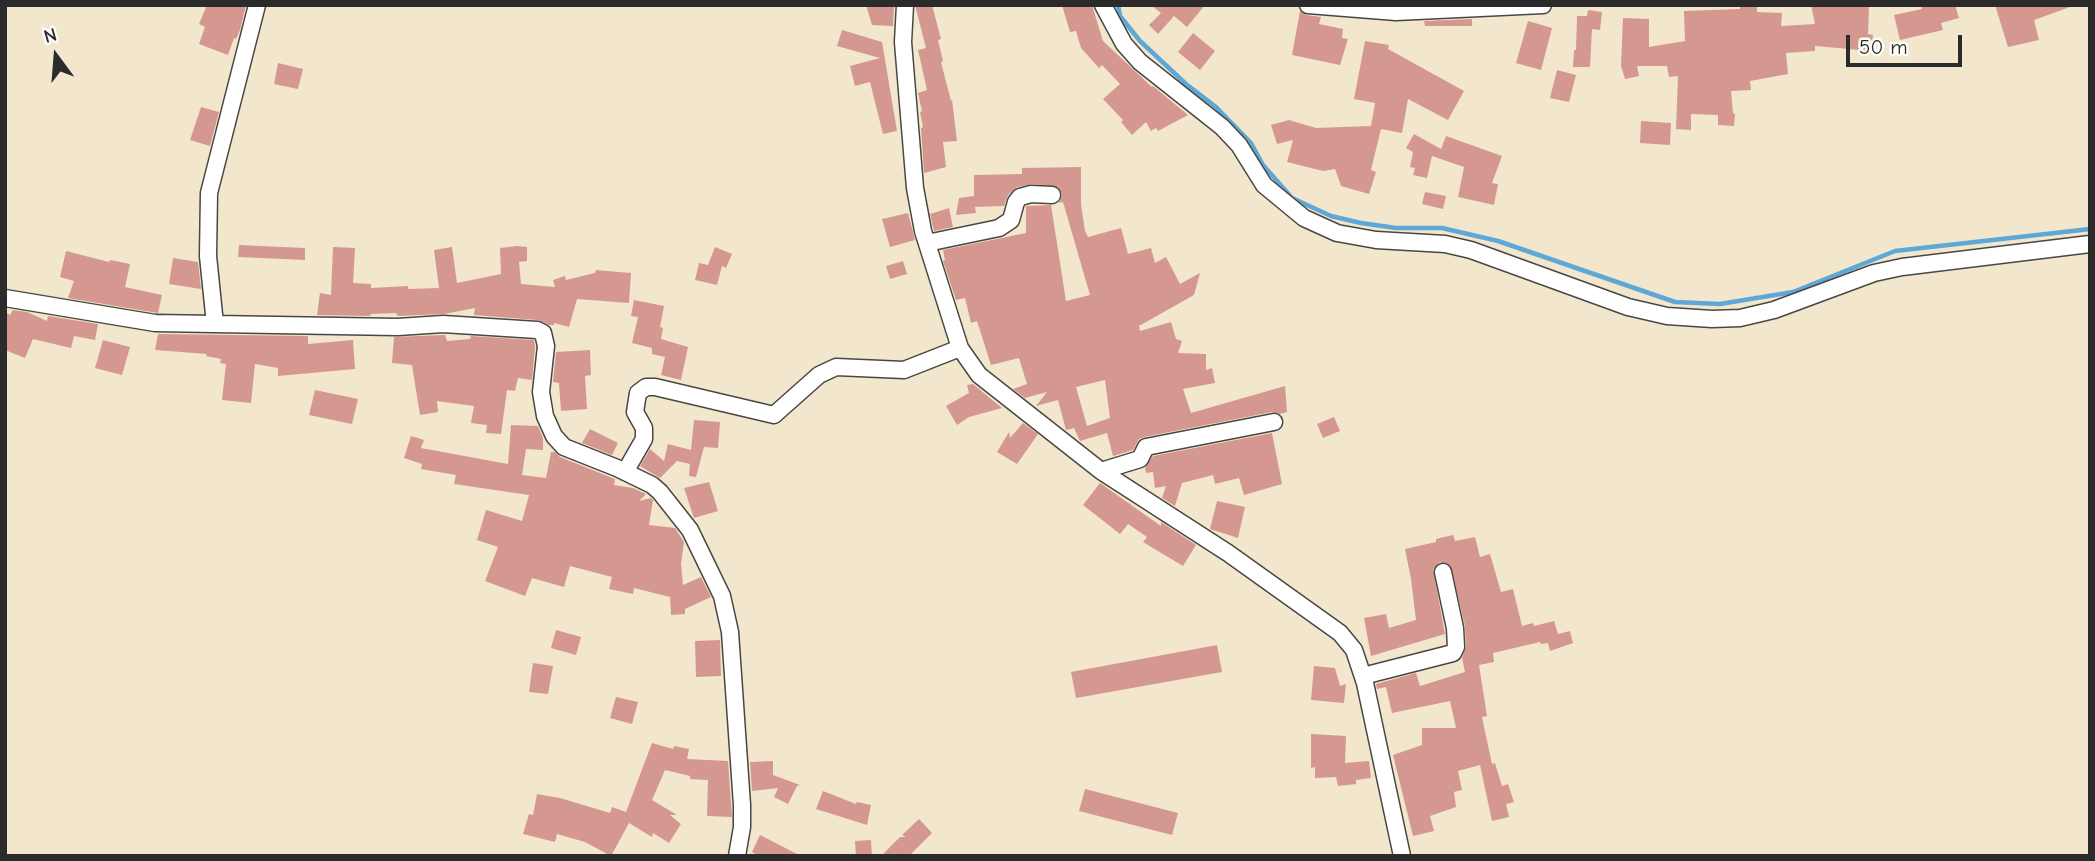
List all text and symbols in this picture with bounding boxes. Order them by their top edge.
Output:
north arrow [21,21,91,91]
scale bar [1850,21,1966,65]
text: N [41,24,59,48]
text: 50 m [1859,35,1908,59]

